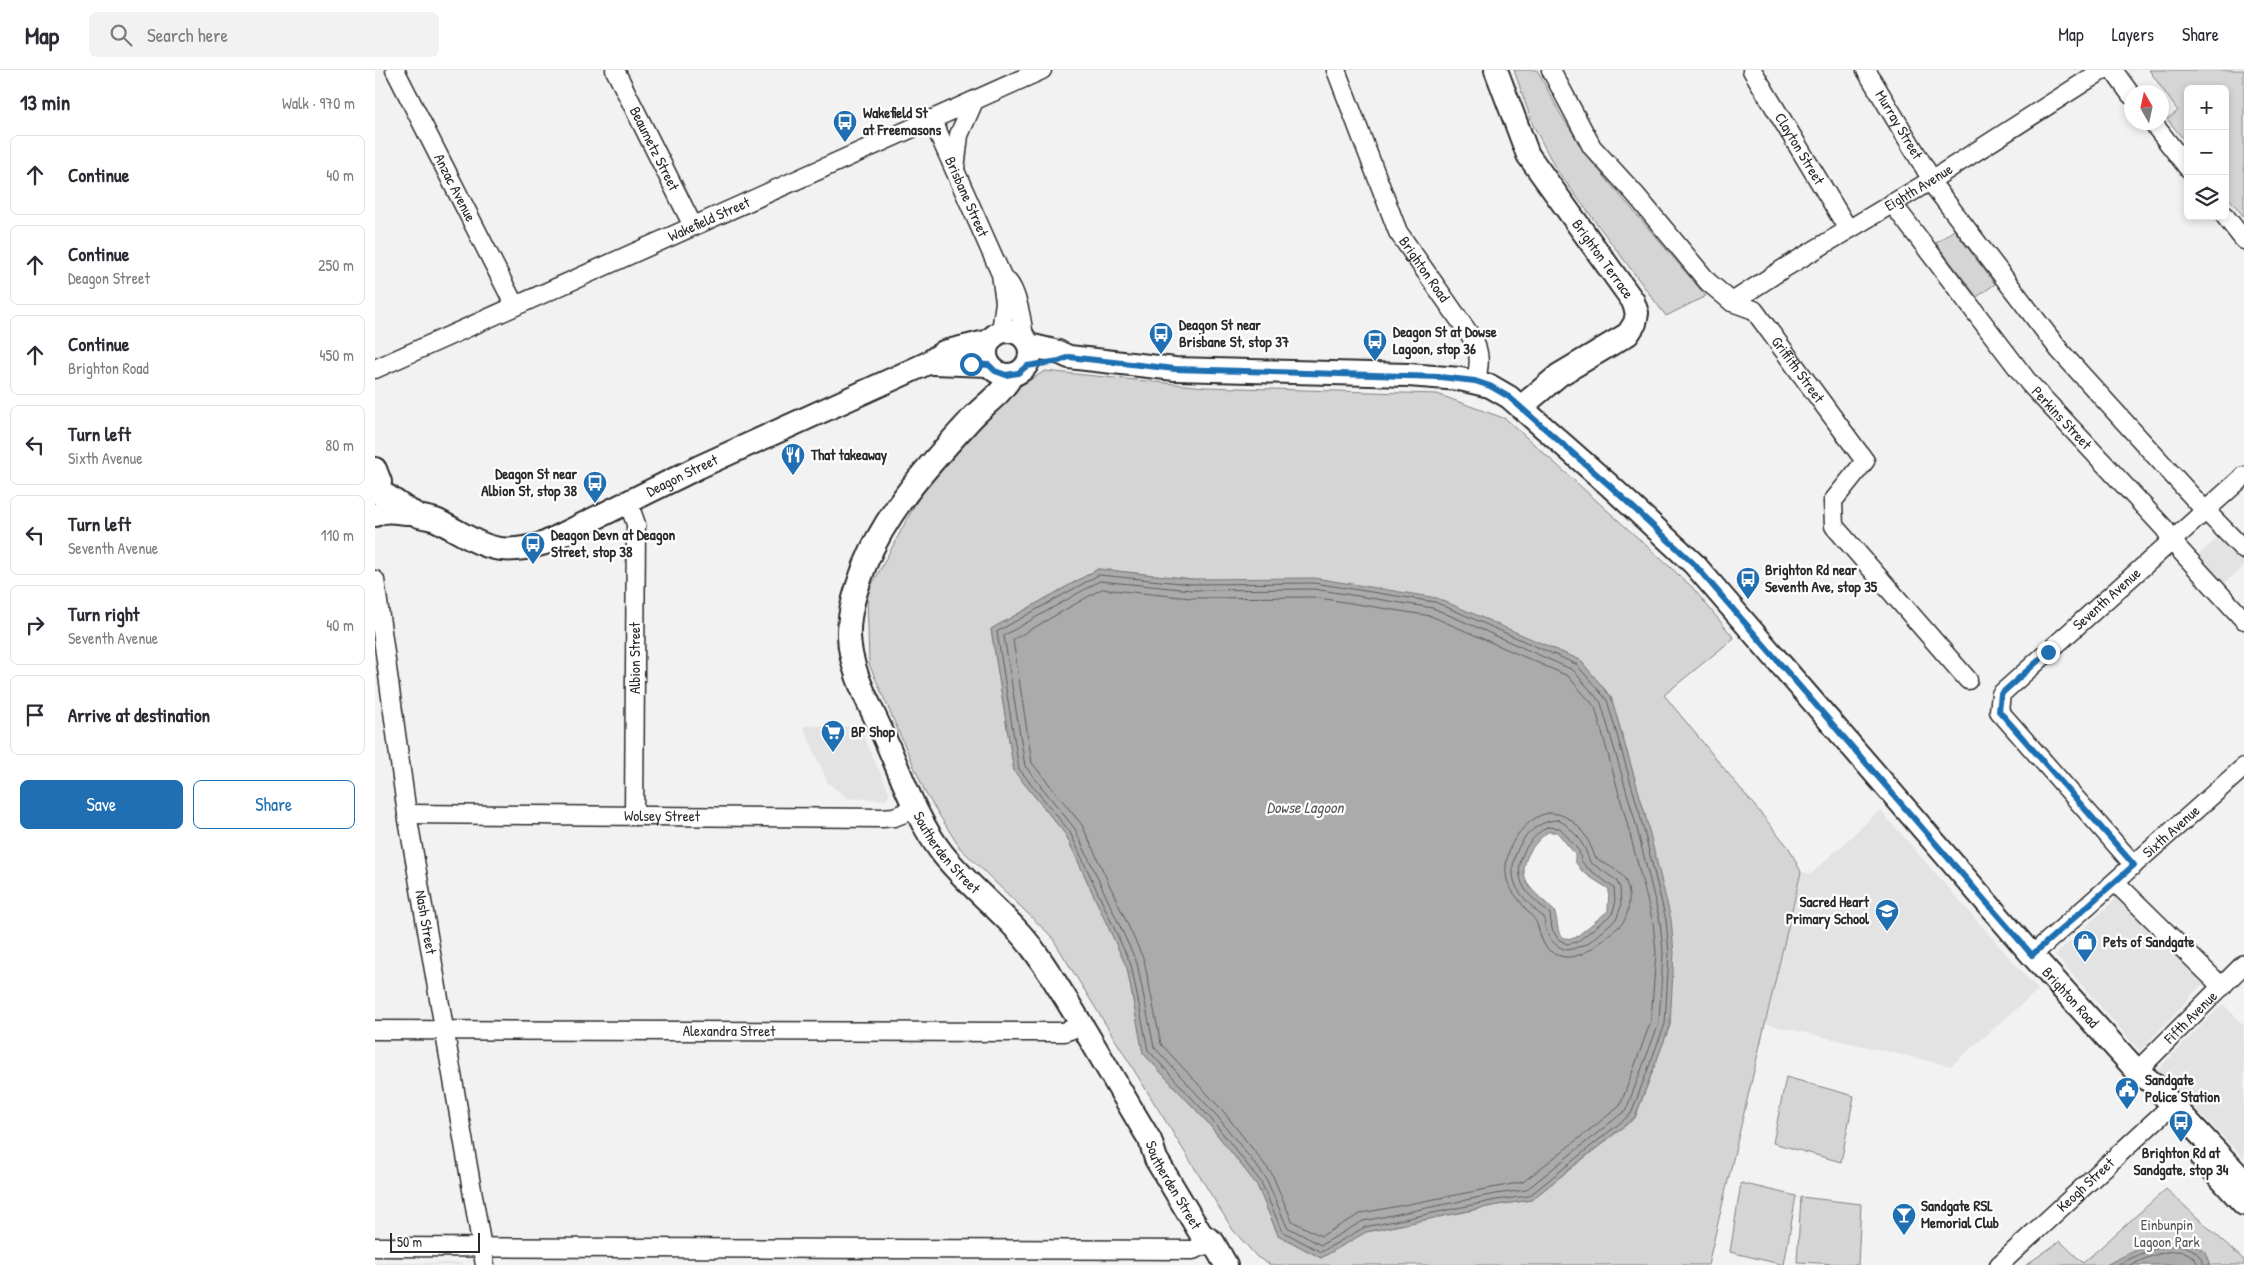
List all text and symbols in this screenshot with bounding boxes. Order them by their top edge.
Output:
search box [89,12,439,57]
text: Map [25,19,59,51]
icon: search [107,21,135,49]
text: Search here [147,22,228,48]
text: Map [2058,22,2084,47]
text: Layers [2112,22,2154,47]
text: Share [2182,22,2219,47]
north arrow [2124,85,2169,130]
map controls [2184,85,2229,220]
button: + [2184,85,2229,130]
street label: Murray Street [1870,86,1929,164]
text: 13 min [20,88,70,117]
text: Walk · 970 m [282,92,355,114]
place label: Wakefield St at Freemasons [863,102,942,140]
street label: Beaumetz Street [625,103,685,195]
street label: Clayton Street [1770,108,1830,189]
bus stop icon: Wakefield St at Freemasons [832,109,858,143]
button: − [2184,130,2229,175]
street label: Anzac Avenue [429,150,481,225]
street label: Brisbane Street [940,153,994,241]
street label: Eighth Avenue [1880,158,1956,216]
icon: ahead [21,161,49,189]
text: Continue [68,162,129,188]
text: 40 m [326,164,354,186]
button: layers [2184,175,2229,220]
street label: Wakefield Street [664,191,754,246]
street label: Brighton Terrace [1567,215,1639,303]
street label: Brighton Road [1394,232,1455,306]
text: Continue [68,241,129,267]
icon: ahead [21,251,49,279]
text: 250 m [318,254,354,276]
text: Deagon Street [68,267,150,289]
place label: Deagon St near Brisbane St, stop 37 [1179,314,1290,353]
bus stop icon: Deagon St near Brisbane St, stop 37 [1148,321,1174,355]
place label: Deagon St at Dowse Lagoon, stop 36 [1393,321,1497,360]
bus stop icon: Deagon St at Dowse Lagoon, stop 36 [1362,328,1388,362]
text: Continue [68,331,129,357]
street label: Griffith Street [1767,332,1830,408]
icon: ahead [21,341,49,369]
text: 450 m [320,344,354,366]
route start [960,353,983,376]
text: Brighton Road [68,357,149,379]
street label: Perkins Street [2027,381,2097,455]
text: Turn left [68,421,131,447]
icon: left [21,431,49,459]
text: 80 m [325,434,354,456]
restaurant icon: That takeaway [780,442,806,476]
place label: That takeaway [810,444,888,466]
text: Sixth Avenue [68,447,143,469]
street label: Deagon Street [643,449,722,501]
place label: Deagon St near Albion St, stop 38 [481,463,578,502]
bus stop icon: Deagon St near Albion St, stop 38 [582,470,608,504]
text: Turn left [68,511,131,537]
icon: left [21,521,49,549]
text: 110 m [321,524,354,546]
place label: Deagon Devn at Deagon Street, stop 38 [551,524,675,563]
bus stop icon: Deagon Devn at Deagon Street, stop 38 [520,531,546,565]
text: Seventh Avenue [68,537,158,559]
place label: Brighton Rd near Seventh Ave, stop 35 [1765,559,1878,598]
street label: Seventh Avenue [2068,563,2145,635]
bus stop icon: Brighton Rd near Seventh Ave, stop 35 [1735,566,1761,600]
text: Turn right [68,601,139,627]
icon: right [21,611,49,639]
text: 40 m [326,614,354,636]
street label: Albion Street [624,621,645,694]
text: Seventh Avenue [68,627,158,649]
route end [2037,641,2060,664]
icon: arrive [21,701,49,729]
text: Arrive at destination [68,702,210,728]
supermarket icon: BP Shop [820,719,846,753]
place label: BP Shop [851,721,896,743]
button: Save [20,780,183,829]
button: Share [193,780,355,829]
water label: Dowse Lagoon [1266,796,1345,818]
street label: Sixth Avenue [2138,800,2204,862]
street label: Wolsey Street [624,805,701,826]
street label: Southerden Street [908,808,986,899]
street label: Nash Street [410,889,442,956]
place label: Sacred Heart Primary School [1786,891,1870,930]
school or university icon: Sacred Heart Primary School [1874,898,1900,932]
shop icon: Pets of Sandgate [2072,929,2098,963]
place label: Pets of Sandgate [2103,931,2195,953]
street label: Brighton Road [2038,962,2104,1032]
street label: Fifth Avenue [2158,986,2222,1049]
street label: Alexandra Street [683,1020,776,1041]
place label: Sandgate Police Station [2145,1069,2220,1107]
public building icon: Sandgate Police Station [2114,1076,2140,1110]
bus stop icon: Brighton Rd at Sandgate, stop 34 [2168,1109,2194,1143]
street label: Southerden Street [1141,1138,1207,1234]
place label: Brighton Rd at Sandgate, stop 34 [2134,1142,2229,1181]
street label: Keogh Street [2052,1152,2119,1216]
place label: Sandgate RSL Memorial Club [1921,1195,1999,1233]
bar icon: Sandgate RSL Memorial Club [1891,1202,1917,1236]
park label: Einbunpin Lagoon Park [2134,1214,2200,1252]
scale bar [390,1230,480,1253]
text: 50 m [397,1232,422,1251]

